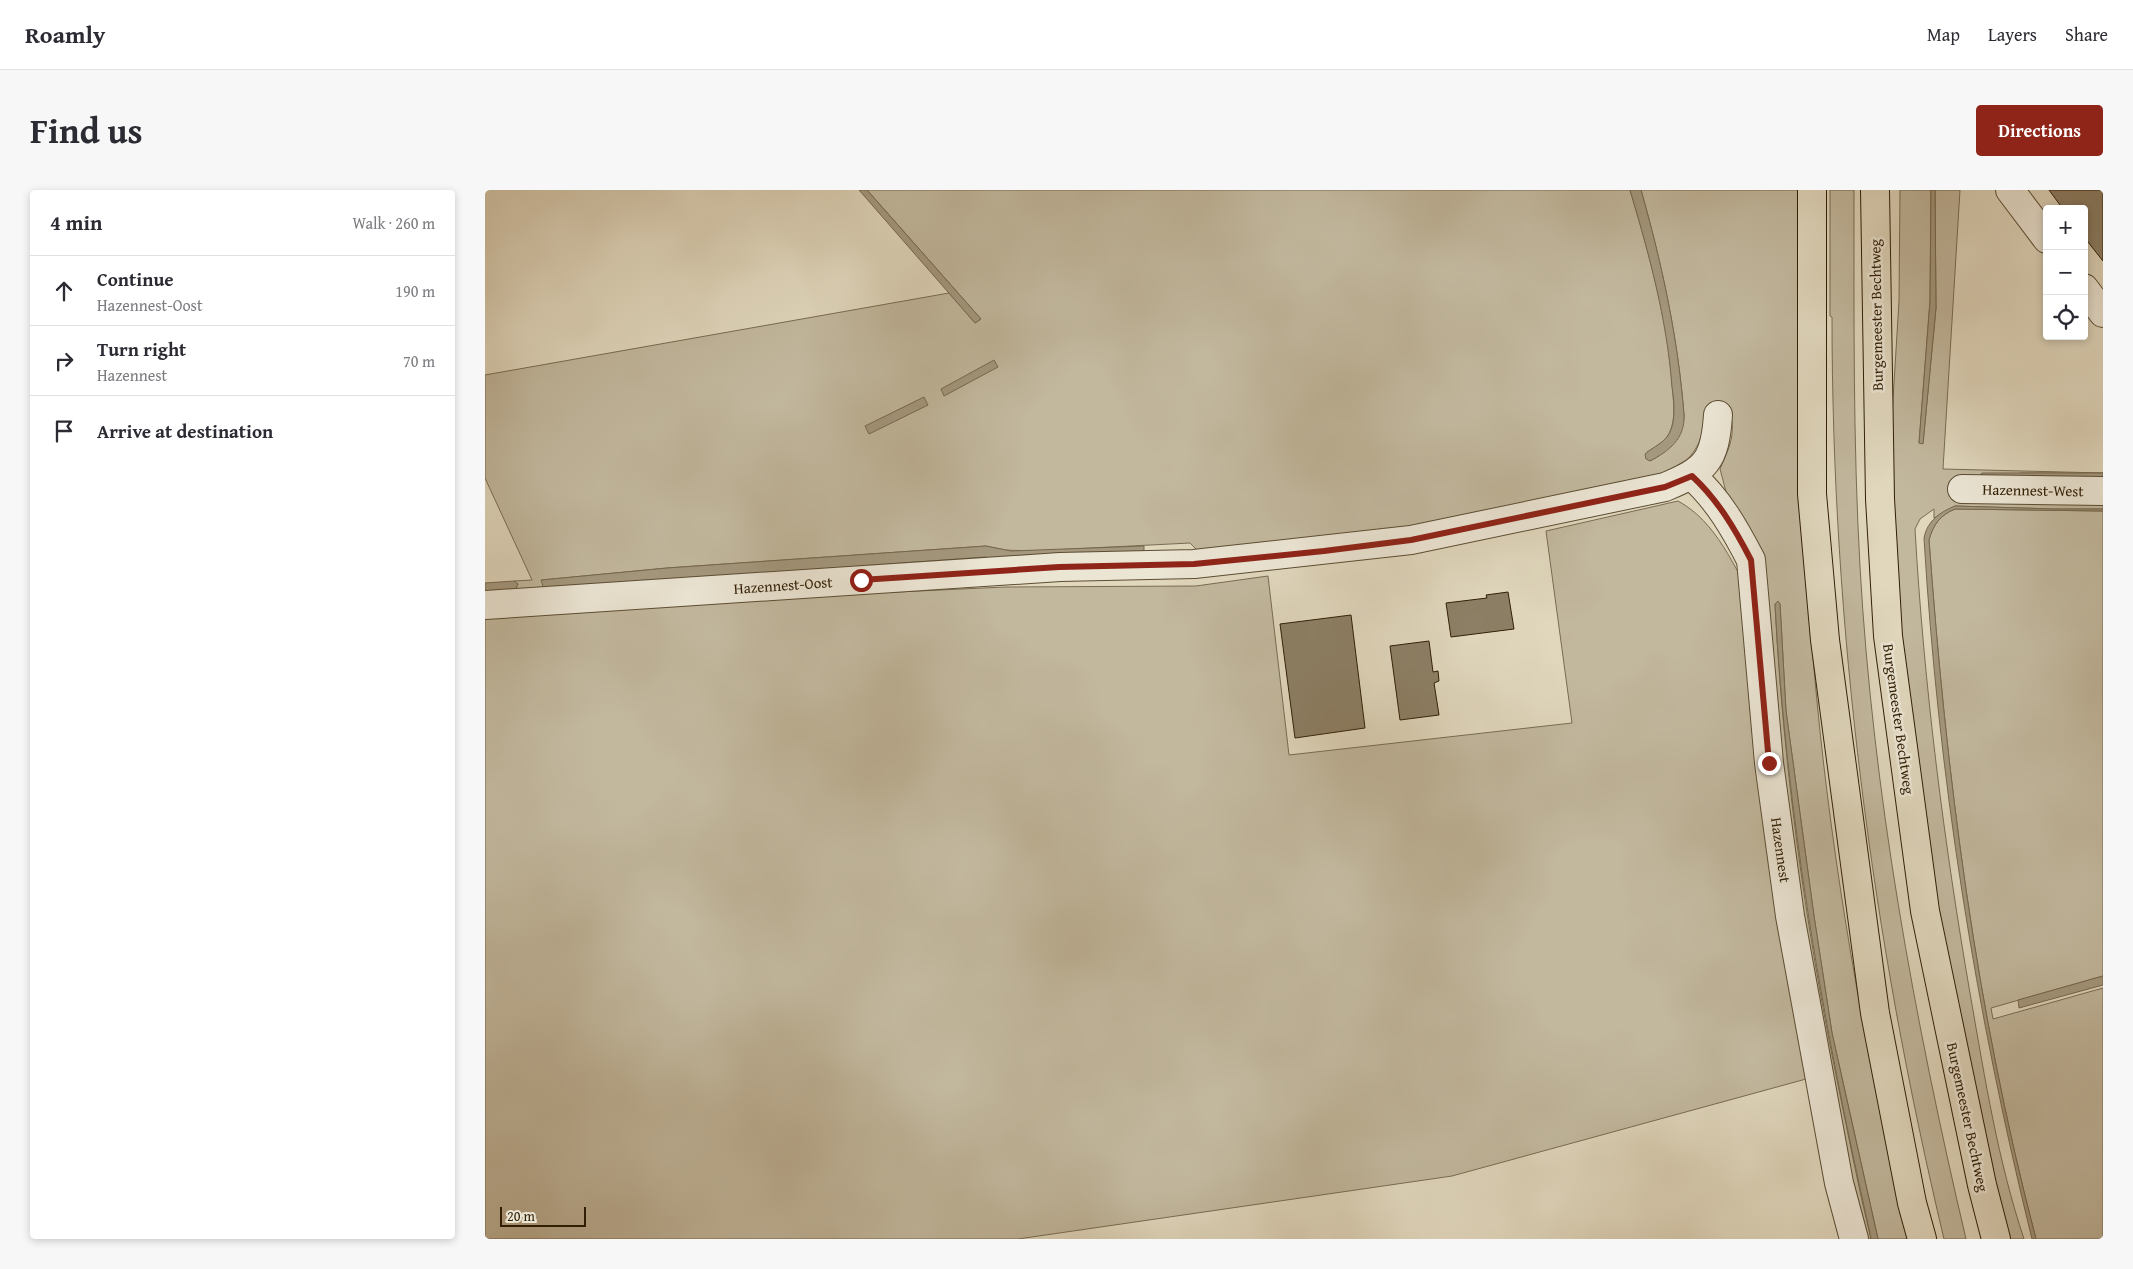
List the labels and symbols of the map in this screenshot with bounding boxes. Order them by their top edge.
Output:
street label: Burgemeester Bechtweg [1864,238,1888,391]
street label: Hazennest-West [1982,479,2085,501]
route start [850,569,873,592]
street label: Hazennest-Oost [733,571,834,599]
street label: Burgemeester Bechtweg [1878,642,1920,796]
route end [1758,752,1781,775]
street label: Hazennest [1766,816,1796,885]
street label: Burgemeester Bechtweg [1942,1041,1994,1194]
scale bar [500,1204,586,1227]

